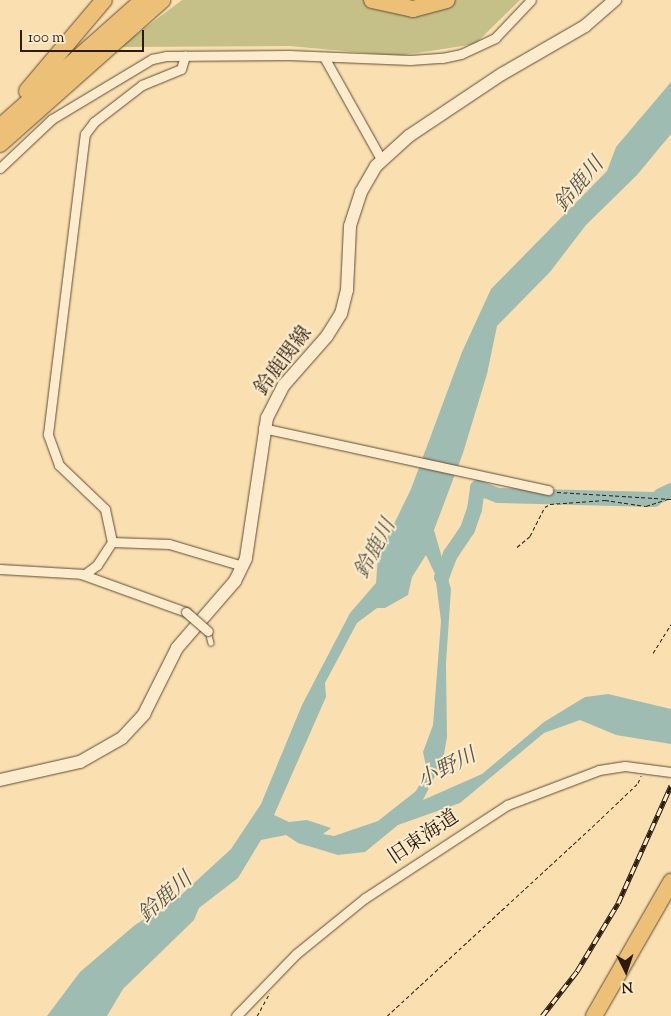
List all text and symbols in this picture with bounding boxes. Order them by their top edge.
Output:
scale bar [22,20,146,52]
text: 100 m [28,28,64,49]
water label: 鈴鹿川 [550,153,610,217]
street label: 鈴鹿関線 [250,322,318,400]
water label: 鈴鹿川 [350,515,402,583]
water label: 小野川 [413,743,481,795]
street label: 旧東海道 [384,806,464,870]
water label: 鈴鹿川 [134,868,198,928]
north arrow [601,946,651,996]
text: N [621,976,633,996]

